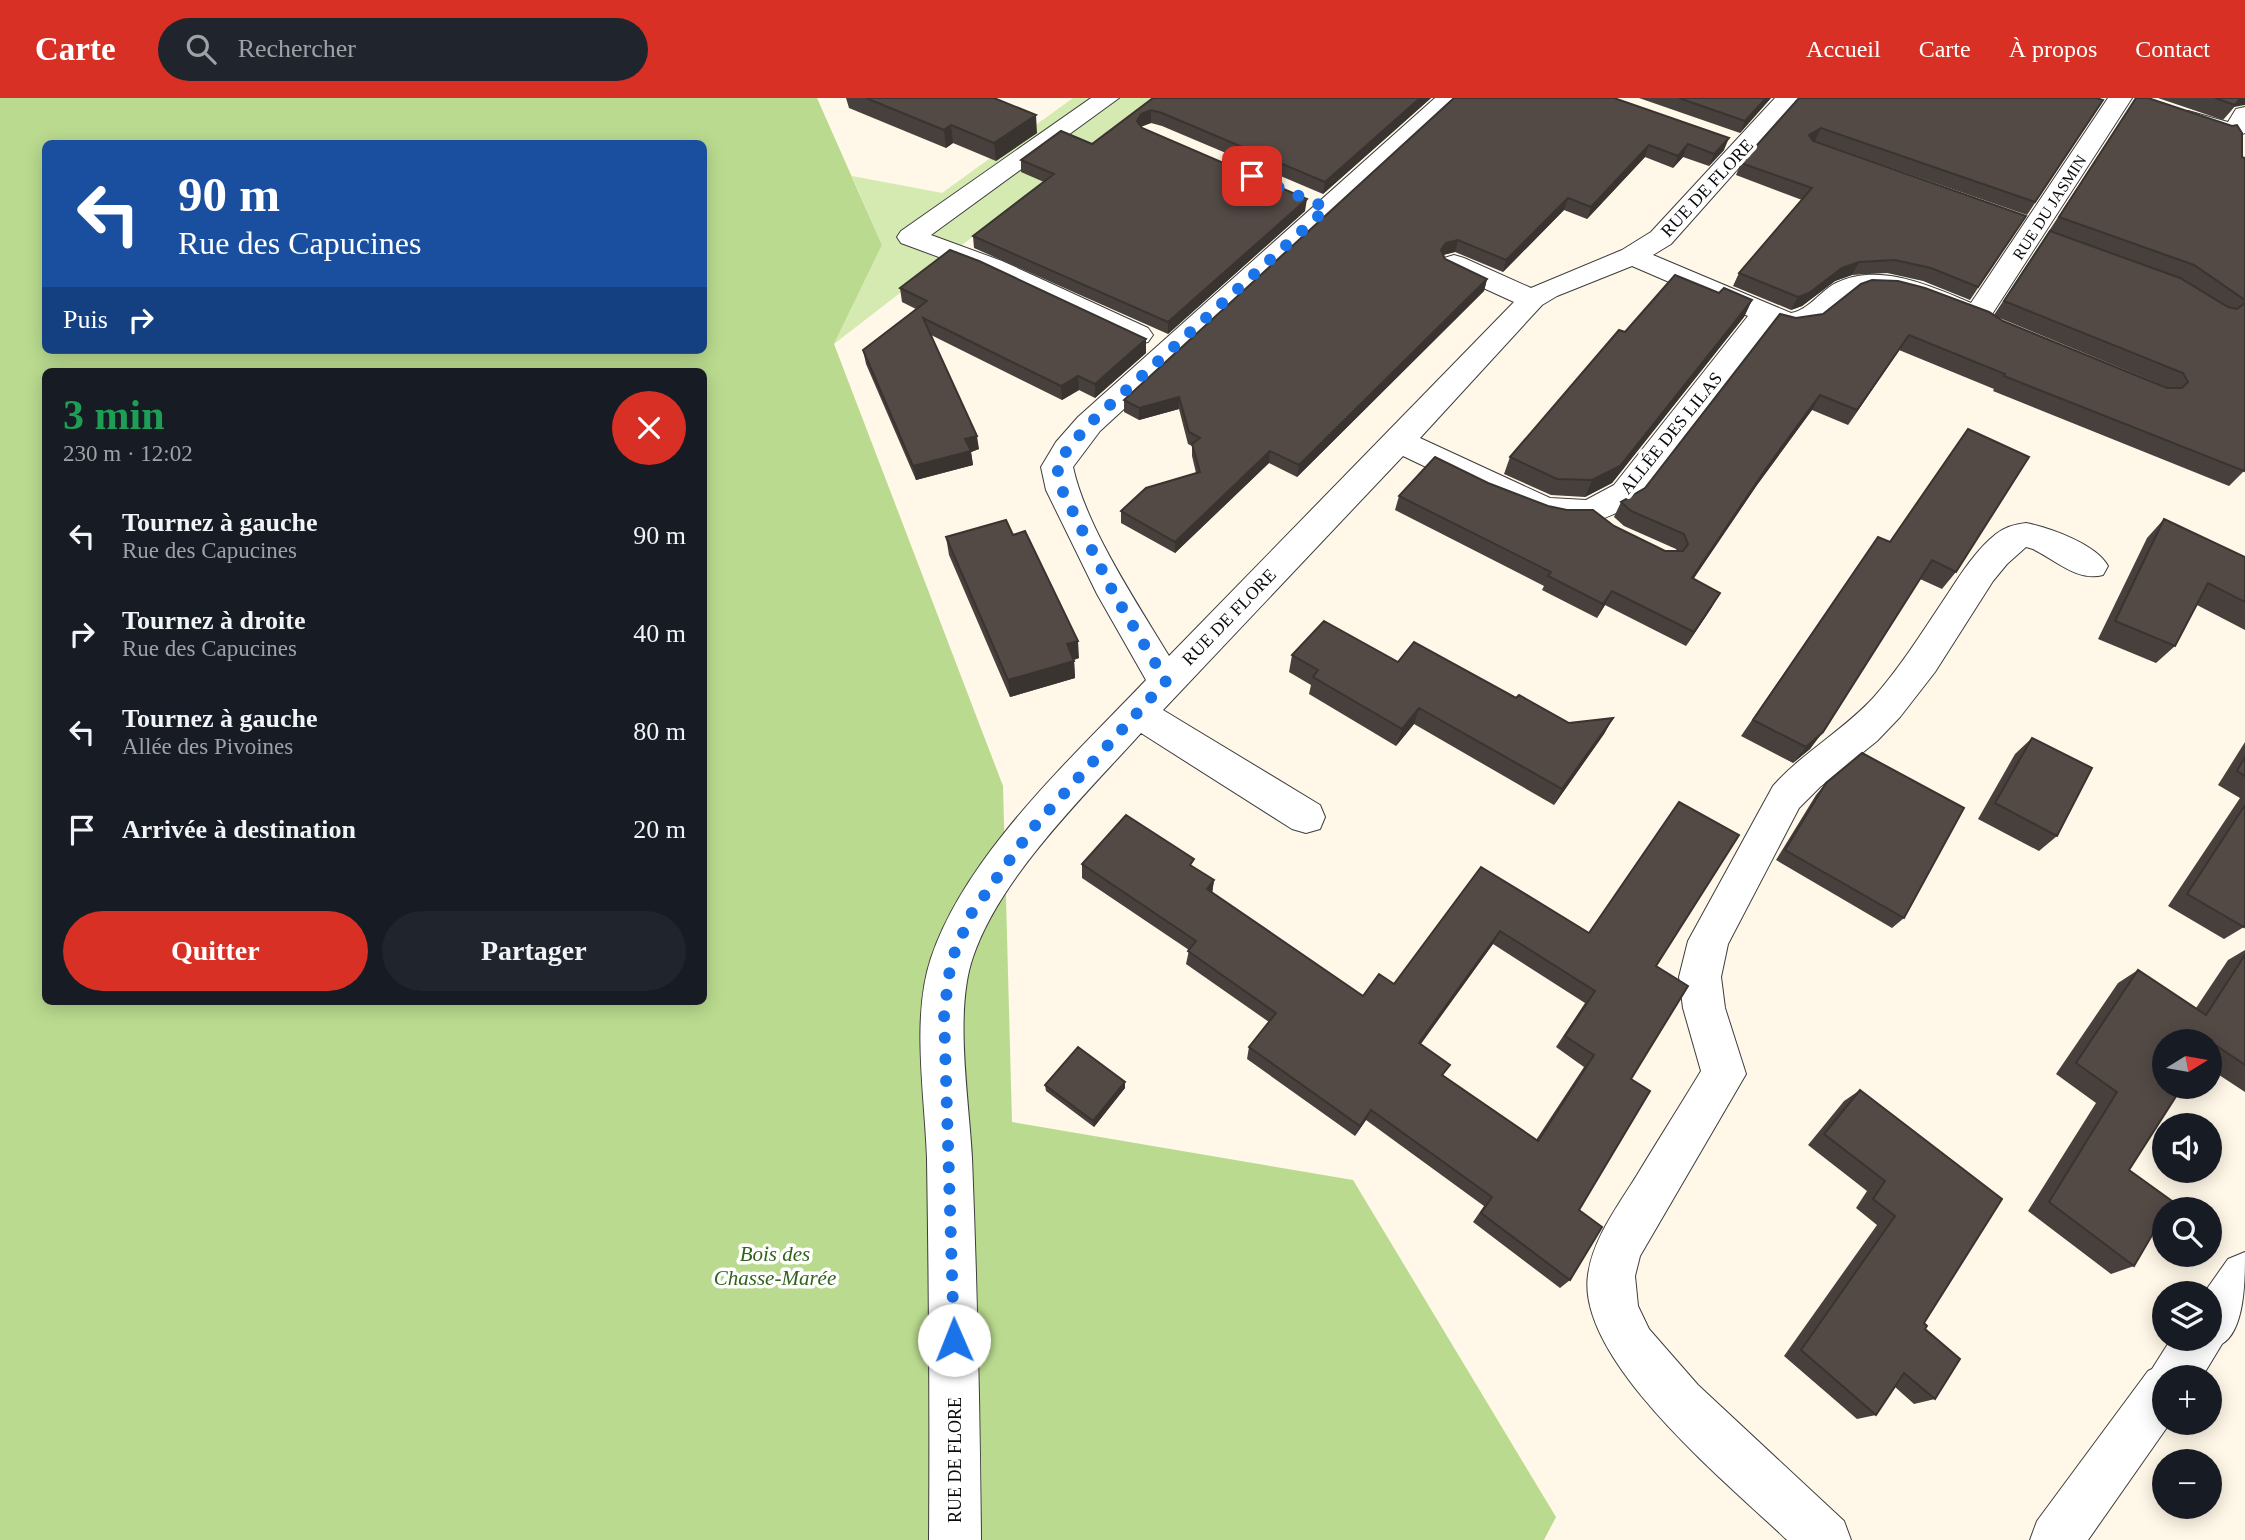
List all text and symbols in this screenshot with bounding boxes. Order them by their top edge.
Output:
search box [158,18,648,81]
icon: search [182,30,220,68]
text: Carte [35,31,116,67]
text: Rechercher [238,34,356,63]
text: Accueil [1806,36,1881,62]
text: Carte [1919,36,1971,62]
text: À propos [2009,36,2097,62]
text: Contact [2135,36,2210,62]
street label: RUE DE FLORE [1657,135,1757,241]
pin [1222,146,1282,206]
street label: RUE DU JASMIN [2009,152,2090,263]
icon: arrive [1233,157,1271,195]
text: 90 m [178,167,280,222]
icon: left [63,168,154,259]
text: Rue des Capucines [178,225,422,261]
icon: right [122,301,160,339]
text: Puis [63,305,108,334]
street label: ALLÉE DES LILAS [1615,367,1726,498]
button: close [612,391,686,465]
text: 3 min [63,392,165,438]
text: 230 m · 12:02 [63,441,193,466]
text: Tournez à gauche [122,508,318,537]
icon: left [63,517,101,555]
text: 90 m [633,521,686,550]
text: Rue des Capucines [122,538,297,563]
street label: RUE DE FLORE [1178,565,1280,669]
text: Tournez à droite [122,606,305,635]
icon: right [63,615,101,653]
text: 40 m [633,619,686,648]
text: Rue des Capucines [122,636,297,661]
text: Tournez à gauche [122,704,318,733]
icon: left [63,713,101,751]
text: 80 m [633,717,686,746]
text: Allée des Pivoines [122,734,293,759]
icon: arrive [63,811,101,849]
text: Arrivée à destination [122,815,356,844]
text: 20 m [633,815,686,844]
button: Quitter [63,911,368,991]
button: Partager [382,911,686,991]
north arrow [2152,1029,2222,1099]
map controls [2152,1029,2222,1519]
button: sound [2152,1113,2222,1183]
button: search [2152,1197,2222,1267]
park label: Bois des Chasse-Marée [714,1242,836,1290]
button: layers [2152,1281,2222,1351]
position arrow [917,1303,991,1377]
button: + [2152,1365,2222,1435]
street label: RUE DE FLORE [945,1397,965,1523]
button: − [2152,1449,2222,1519]

